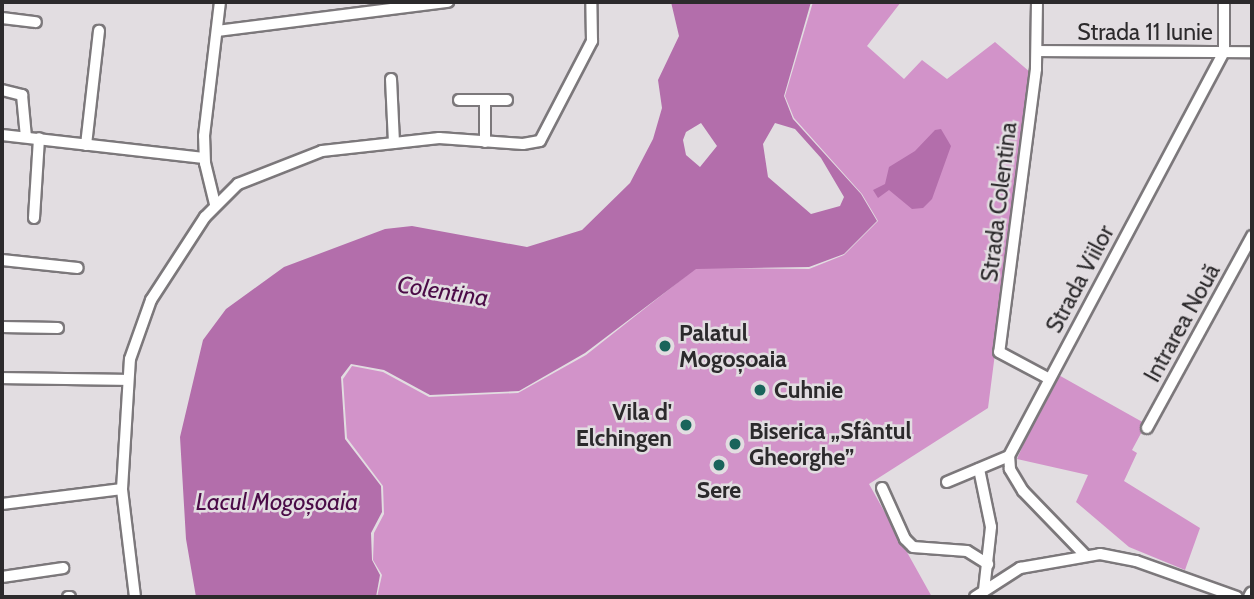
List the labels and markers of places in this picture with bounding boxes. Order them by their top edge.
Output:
place label: Palatul Mogoșoaia [679,319,787,373]
marker: Palatul Mogoșoaia [657,338,673,354]
place label: Cuhnie [774,376,843,404]
marker: Cuhnie [752,382,768,398]
place label: Vila d' Elchingen [576,398,672,452]
marker: Vila d' Elchingen [678,417,694,433]
place label: Biserica „Sfântul Gheorghe” [749,417,912,471]
marker: Biserica „Sfântul Gheorghe” [727,436,743,452]
marker: Sere [711,457,727,473]
place label: Sere [697,476,741,504]

